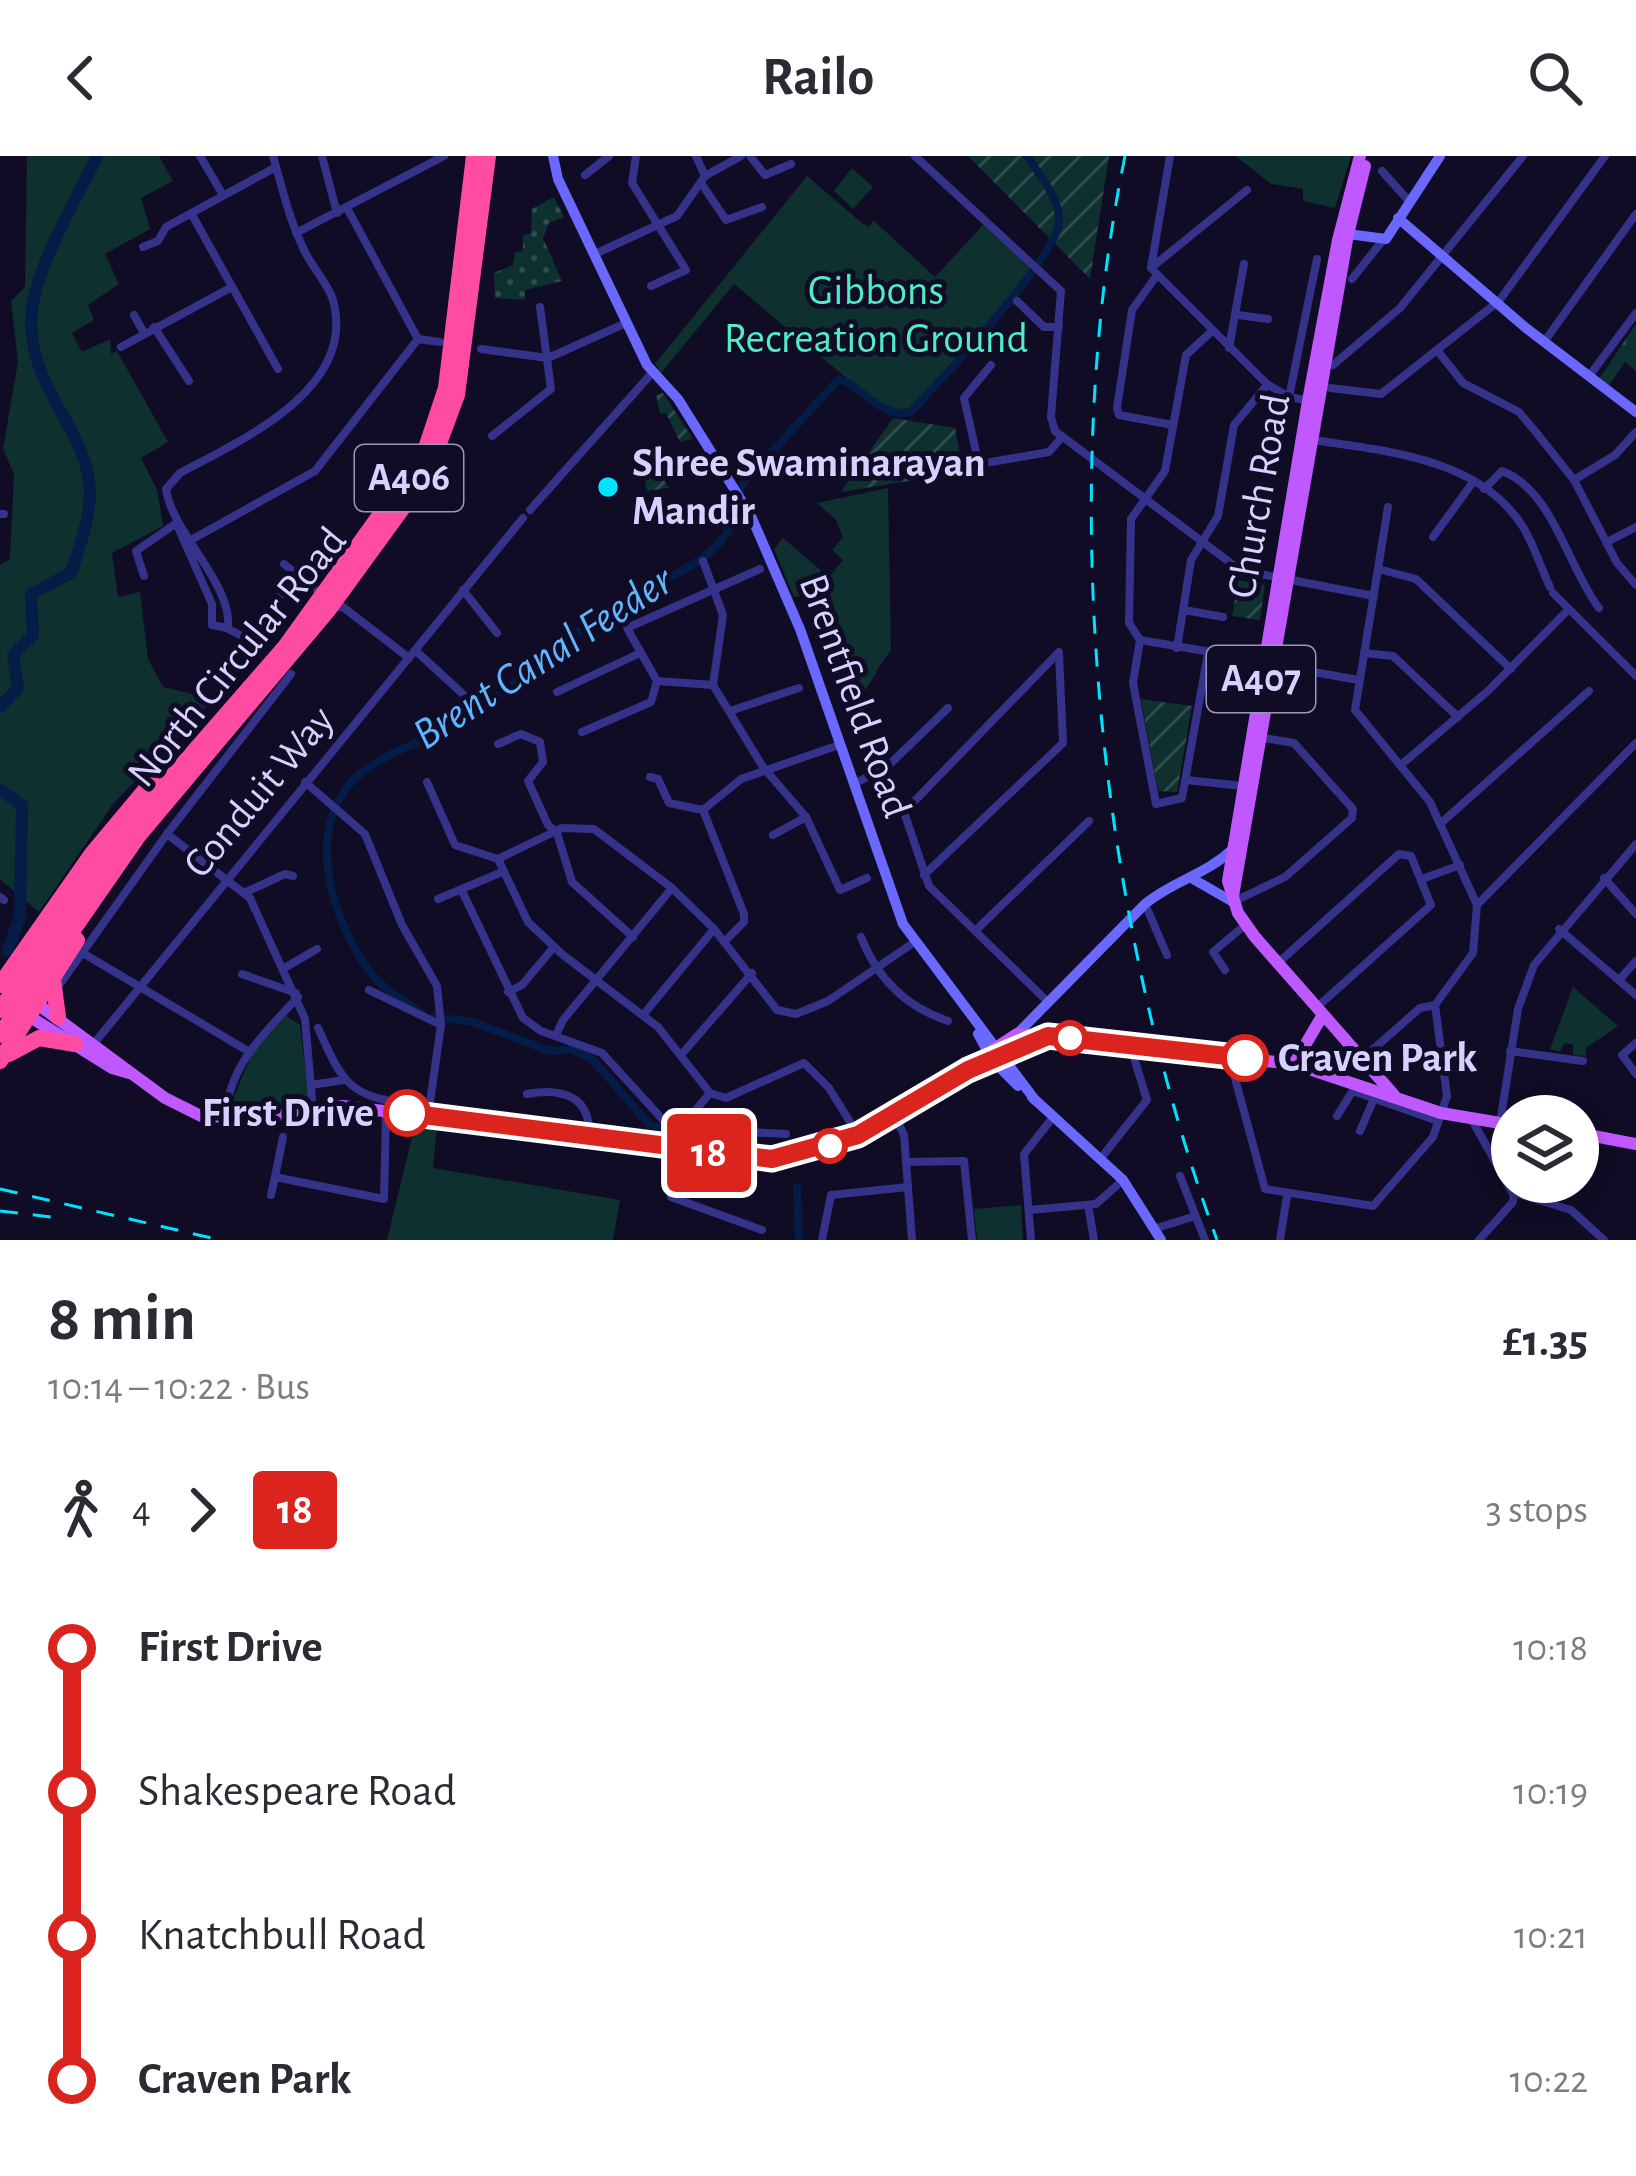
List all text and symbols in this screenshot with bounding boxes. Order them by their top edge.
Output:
icon: back [48,45,114,111]
icon: search [1522,45,1588,111]
text: Railo [762,51,874,105]
park label: Gibbons Recreation Ground [724,270,1028,360]
street label: Church Road [1220,391,1298,601]
place label: Shree Swaminarayan Mandir [632,442,986,532]
road number: A406 [355,445,463,511]
marker: Shree Swaminarayan Mandir [595,474,621,500]
street label: North Circular Road [120,519,354,795]
water label: Brent Canal Feeder [405,557,682,758]
street label: Brentfield Road [792,569,918,823]
road number: A407 [1207,646,1315,712]
street label: Conduit Way [176,699,342,885]
unlabelled marker [1054,1022,1086,1054]
marker: Craven Park [1223,1036,1267,1080]
place label: Craven Park [1278,1037,1477,1079]
marker: First Drive [385,1091,429,1135]
place label: First Drive [202,1092,374,1134]
map controls [1491,1095,1599,1203]
button: layers [1491,1095,1599,1203]
line badge: 18 [655,1114,763,1192]
unlabelled marker [814,1130,846,1162]
text: 18 [691,1132,727,1174]
text: 8 min [48,1286,196,1352]
text: £1.35 [1503,1319,1588,1364]
text: 10:14 – 10:22 · Bus [48,1368,310,1407]
icon: walk [48,1477,114,1543]
icon: forward [169,1477,235,1543]
text: 18 [277,1489,313,1531]
text: 4 [132,1491,151,1530]
text: 3 stops [1486,1491,1588,1530]
text: First Drive [138,1625,323,1670]
text: 10:18 [1513,1629,1588,1668]
text: Shakespeare Road [138,1769,456,1814]
text: 10:19 [1513,1773,1588,1812]
text: Knatchbull Road [138,1913,426,1958]
text: 10:21 [1514,1917,1588,1956]
text: Craven Park [138,2057,351,2102]
text: 10:22 [1510,2061,1588,2100]

